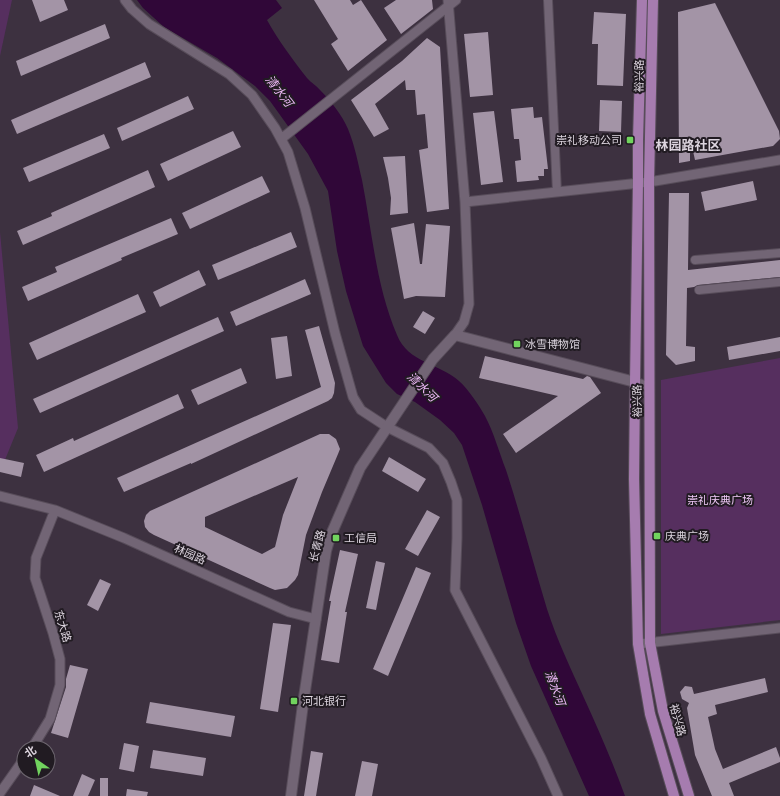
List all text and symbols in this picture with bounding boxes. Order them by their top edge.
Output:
street label: 裕兴路 [633,59,645,93]
water label: 清水河 [263,73,297,110]
place label: 崇礼移动公司 [556,134,622,146]
marker: 崇礼移动公司 [625,135,635,145]
district label: 林园路社区 [655,138,721,152]
place label: 冰雪博物馆 [525,338,580,350]
marker: 冰雪博物馆 [512,339,522,349]
water label: 清水河 [405,369,441,405]
street label: 裕兴路 [631,384,643,418]
park label: 崇礼庆典广场 [687,494,753,506]
street label: 长青路 [307,529,327,563]
place label: 庆典广场 [665,530,709,542]
marker: 庆典广场 [652,531,662,541]
place label: 工信局 [344,532,377,544]
marker: 工信局 [331,533,341,543]
street label: 林园路 [172,542,208,566]
street label: 东大路 [52,608,74,644]
water label: 清水河 [543,669,568,709]
place label: 河北银行 [302,695,346,707]
marker: 河北银行 [289,696,299,706]
street label: 裕兴路 [668,703,688,737]
north arrow [16,740,56,780]
text: 北 [22,744,38,760]

